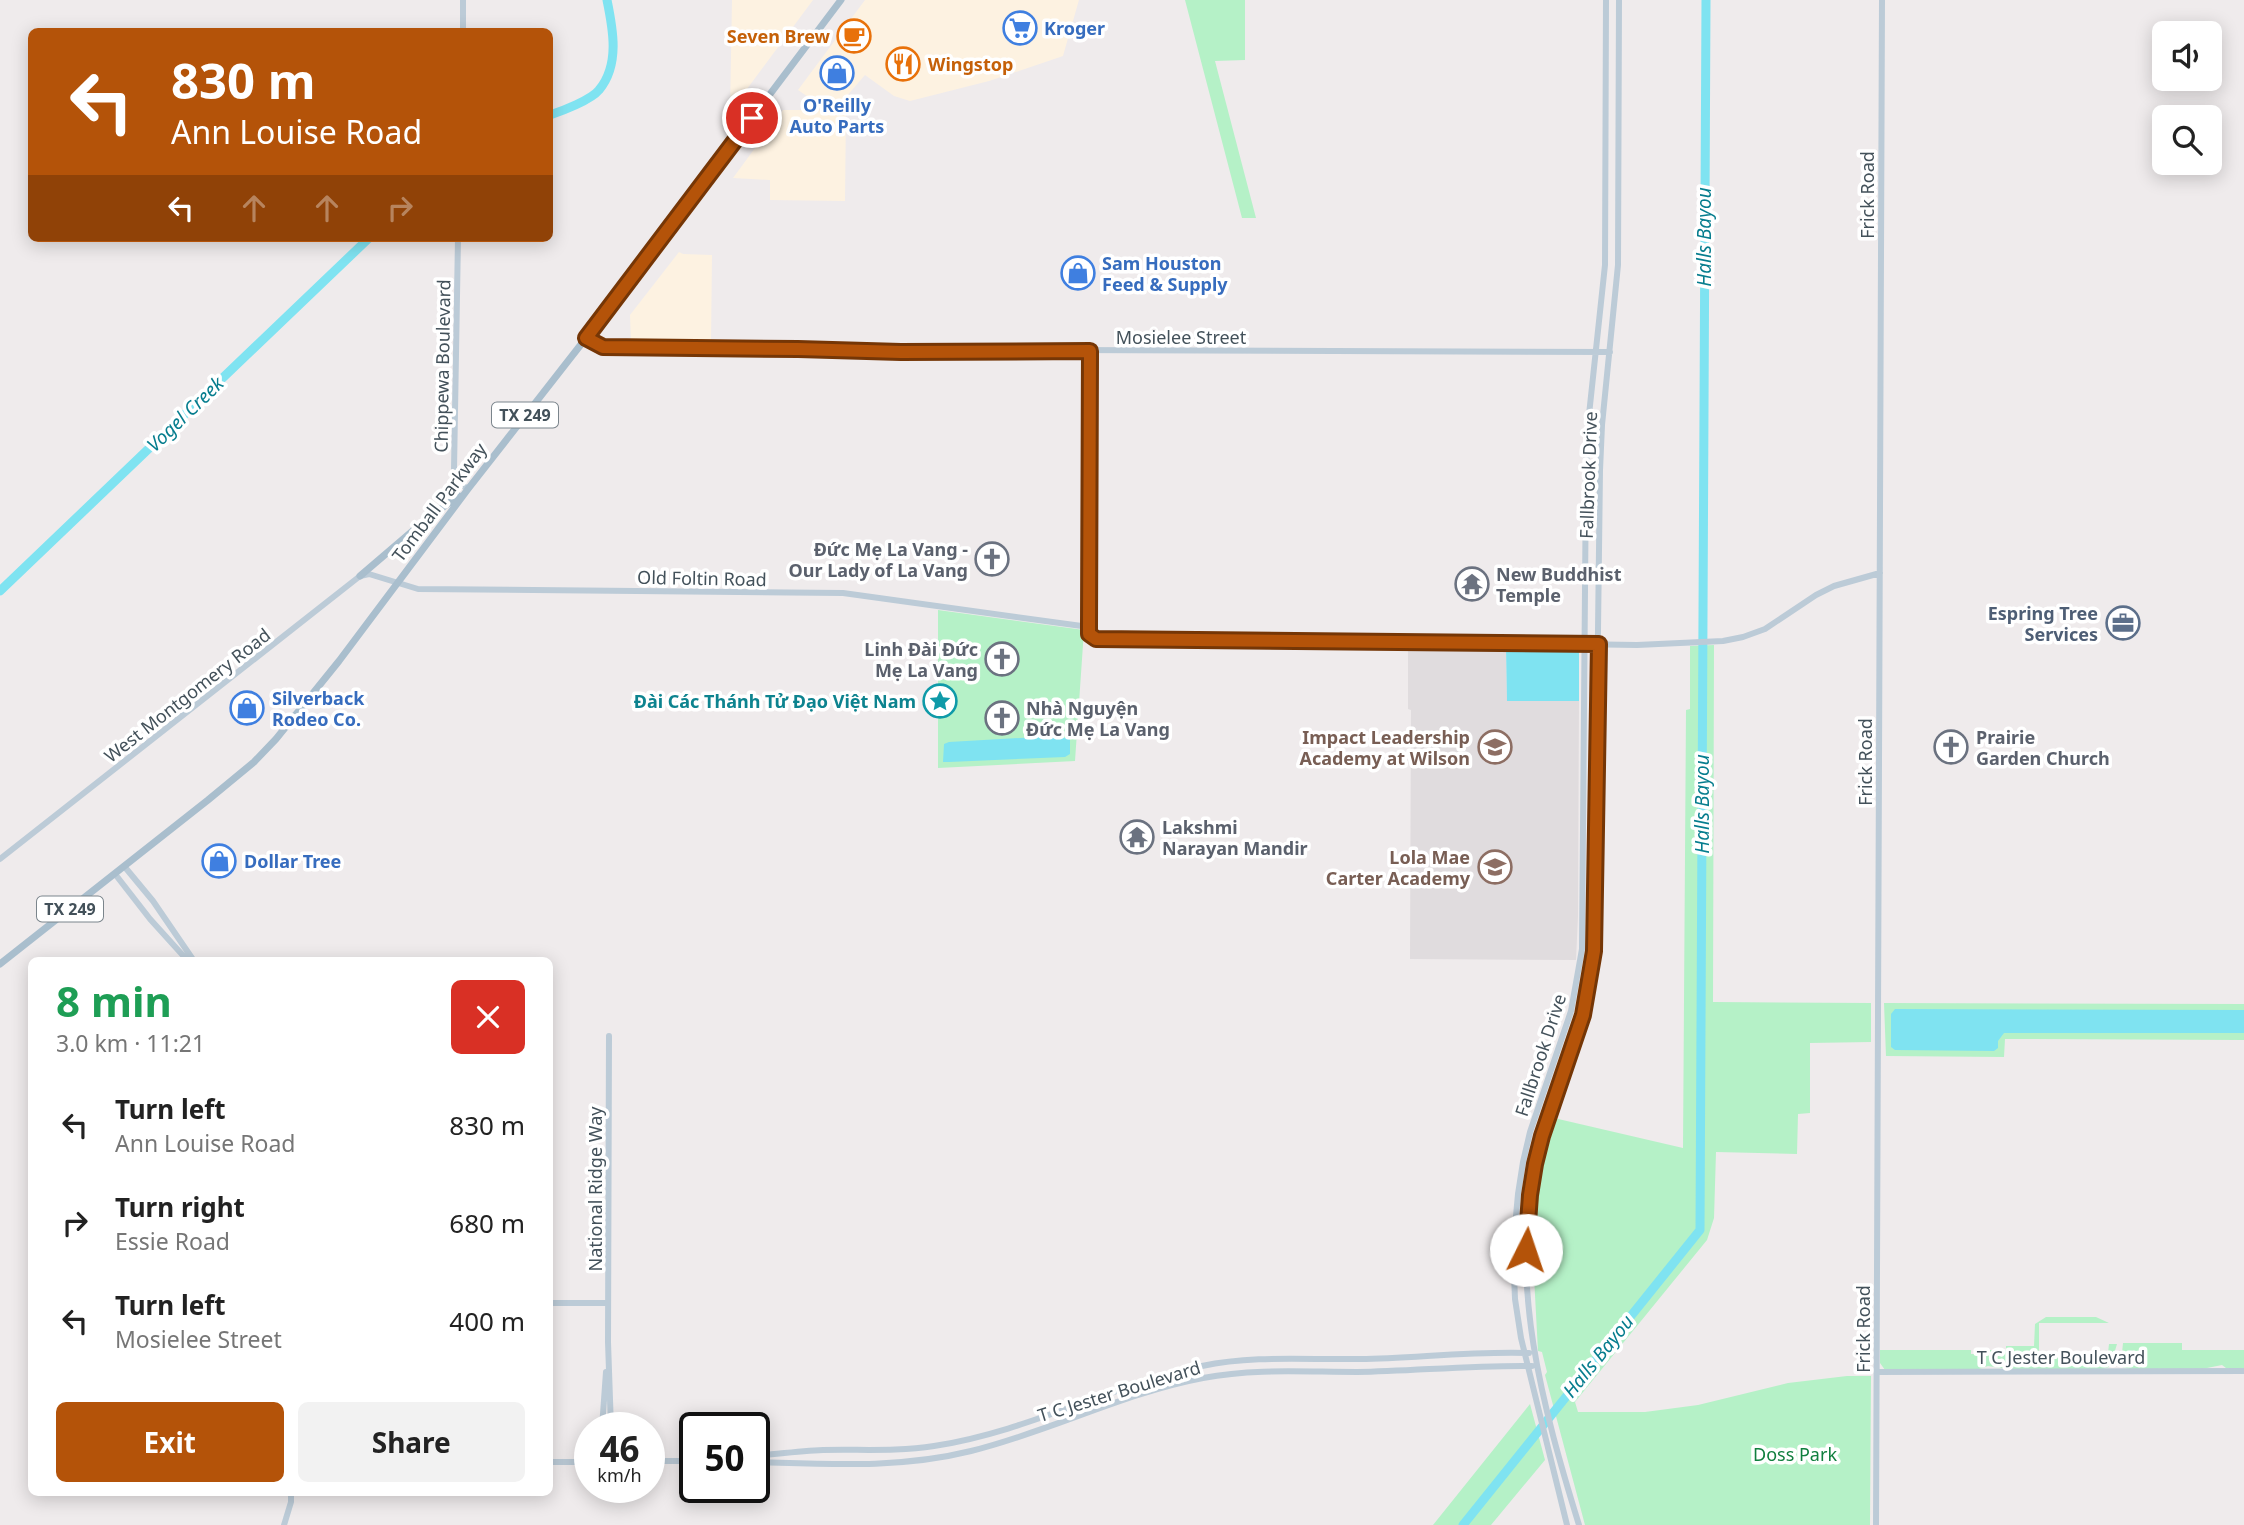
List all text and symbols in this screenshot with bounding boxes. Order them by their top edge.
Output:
supermarket icon: Kroger [1001,9,1039,47]
place label: Kroger [1044,16,1105,40]
cafe icon: Seven Brew [835,17,873,55]
map controls [2152,21,2222,175]
button: sound [2152,21,2222,91]
place label: Seven Brew [727,24,831,48]
restaurant icon: Wingstop [884,45,922,83]
text: 830 m [171,47,316,113]
place label: Wingstop [928,52,1013,76]
shop icon: O'Reilly Auto Parts [818,54,856,92]
icon: left [56,56,147,147]
pin [722,88,782,148]
place label: O'Reilly Auto Parts [790,93,884,138]
icon: arrive [733,99,771,137]
button: search [2152,105,2222,175]
text: Ann Louise Road [171,110,422,153]
street label: Frick Road [1855,151,1879,239]
water label: Halls Bayou [1691,187,1717,287]
icon: left [162,189,200,227]
icon: ahead [235,189,273,227]
icon: ahead [308,189,346,227]
icon: right [381,189,419,227]
place label: Sam Houston Feed & Supply [1102,251,1228,296]
shop icon: Sam Houston Feed & Supply [1059,254,1097,292]
street label: Chippewa Boulevard [428,279,456,453]
street label: Mosielee Street [1116,325,1247,349]
water label: Vogel Creek [141,370,230,457]
road number: TX 249 [492,402,558,428]
street label: Fallbrook Drive [1574,411,1602,539]
street label: Tomball Parkway [386,437,492,566]
place label: Đức Mẹ La Vang - Our Lady of La Vang [789,537,968,582]
church icon: Đức Mẹ La Vang - Our Lady of La Vang [973,540,1011,578]
place label: New Buddhist Temple [1496,562,1622,607]
street label: Old Foltin Road [637,565,767,591]
temple icon: New Buddhist Temple [1453,565,1491,603]
place label: Espring Tree Services [1988,601,2098,646]
office icon: Espring Tree Services [2104,604,2142,642]
street label: West Montgomery Road [99,623,275,767]
place label: Linh Đài Đức Mẹ La Vang [864,637,978,682]
church icon: Linh Đài Đức Mẹ La Vang [983,640,1021,678]
place icon: Đài Các Thánh Tử Đạo Việt Nam [921,682,959,720]
place label: Silverback Rodeo Co. [272,686,365,731]
shop icon: Silverback Rodeo Co. [228,689,266,727]
place label: Đài Các Thánh Tử Đạo Việt Nam [634,689,916,713]
place label: Nhà Nguyện Đức Mẹ La Vang [1026,696,1170,741]
church icon: Nhà Nguyện Đức Mẹ La Vang [983,699,1021,737]
street label: Frick Road [1853,718,1877,806]
place label: Impact Leadership Academy at Wilson [1299,725,1470,770]
place label: Prairie Garden Church [1976,725,2110,770]
school or university icon: Impact Leadership Academy at Wilson [1476,728,1514,766]
church icon: Prairie Garden Church [1932,728,1970,766]
water label: Halls Bayou [1689,754,1715,854]
place label: Lakshmi Narayan Mandir [1162,815,1308,860]
temple icon: Lakshmi Narayan Mandir [1118,818,1156,856]
shop icon: Dollar Tree [200,842,238,880]
place label: Lola Mae Carter Academy [1326,845,1471,890]
school or university icon: Lola Mae Carter Academy [1476,848,1514,886]
place label: Dollar Tree [244,849,341,873]
road number: TX 249 [37,897,103,922]
text: 8 min [56,972,172,1029]
button: close [451,980,525,1054]
street label: Fallbrook Drive [1509,991,1571,1119]
text: 3.0 km · 11:21 [56,1027,205,1059]
text: Turn left [115,1091,226,1127]
icon: left [56,1106,94,1144]
street label: National Ridge Way [583,1106,607,1271]
text: 830 m [449,1107,525,1143]
text: Ann Louise Road [115,1127,295,1159]
text: Turn right [115,1189,245,1225]
icon: right [56,1204,94,1242]
text: 680 m [449,1205,525,1241]
position arrow [1489,1213,1563,1287]
text: Essie Road [115,1225,230,1257]
street label: Frick Road [1851,1285,1875,1373]
text: Turn left [115,1287,226,1323]
icon: left [56,1302,94,1340]
text: 400 m [449,1303,525,1339]
water label: Halls Bayou [1557,1309,1639,1403]
text: Mosielee Street [115,1323,282,1355]
street label: T C Jester Boulevard [1977,1345,2145,1369]
street label: T C Jester Boulevard [1035,1355,1203,1427]
button: Exit [56,1402,284,1482]
button: Share [298,1402,525,1482]
speed limit sign: 50 [679,1412,770,1503]
text: 46 [599,1425,640,1472]
park label: Doss Park [1753,1442,1837,1466]
text: km/h [597,1463,642,1487]

